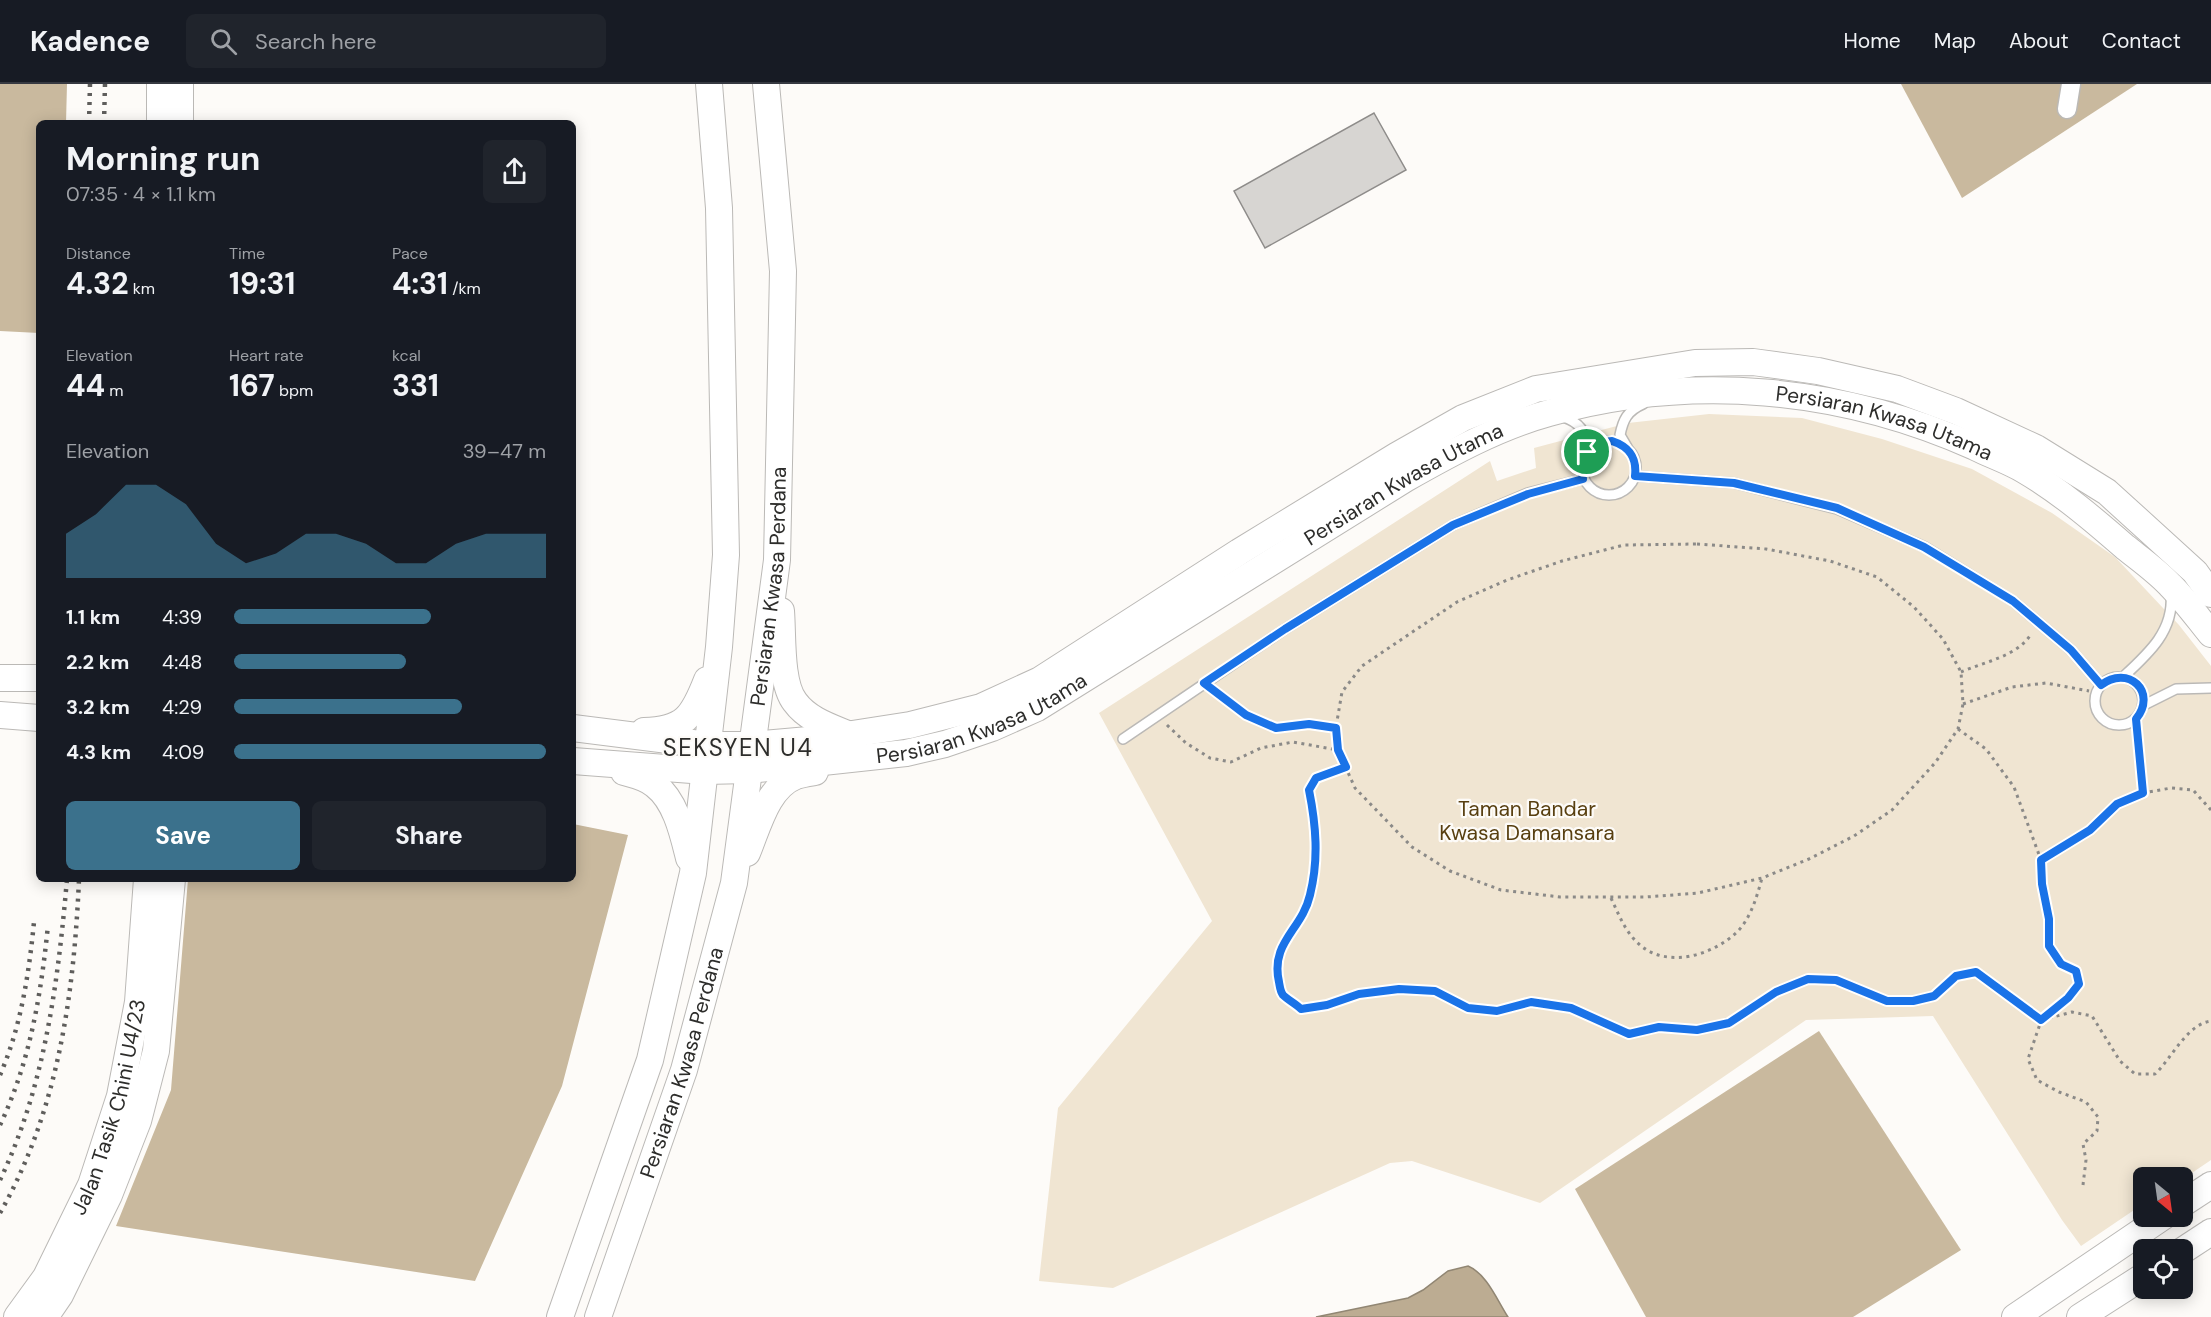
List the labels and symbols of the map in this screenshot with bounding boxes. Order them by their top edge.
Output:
street label: Persiaran Kwasa Utama [1774,380,1997,467]
street label: Persiaran Kwasa Utama [1299,417,1507,552]
pin [1561,426,1612,477]
street label: Persiaran Kwasa Perdana [744,466,793,708]
street label: Persiaran Kwasa Utama [875,666,1092,770]
district label: SEKSYEN U4 [663,732,813,763]
park label: Taman Bandar Kwasa Damansara [1439,795,1615,847]
street label: Persiaran Kwasa Perdana [633,944,730,1182]
street label: Jalan Tasik Chini U4/23 [65,997,152,1219]
north arrow [2133,1167,2193,1227]

